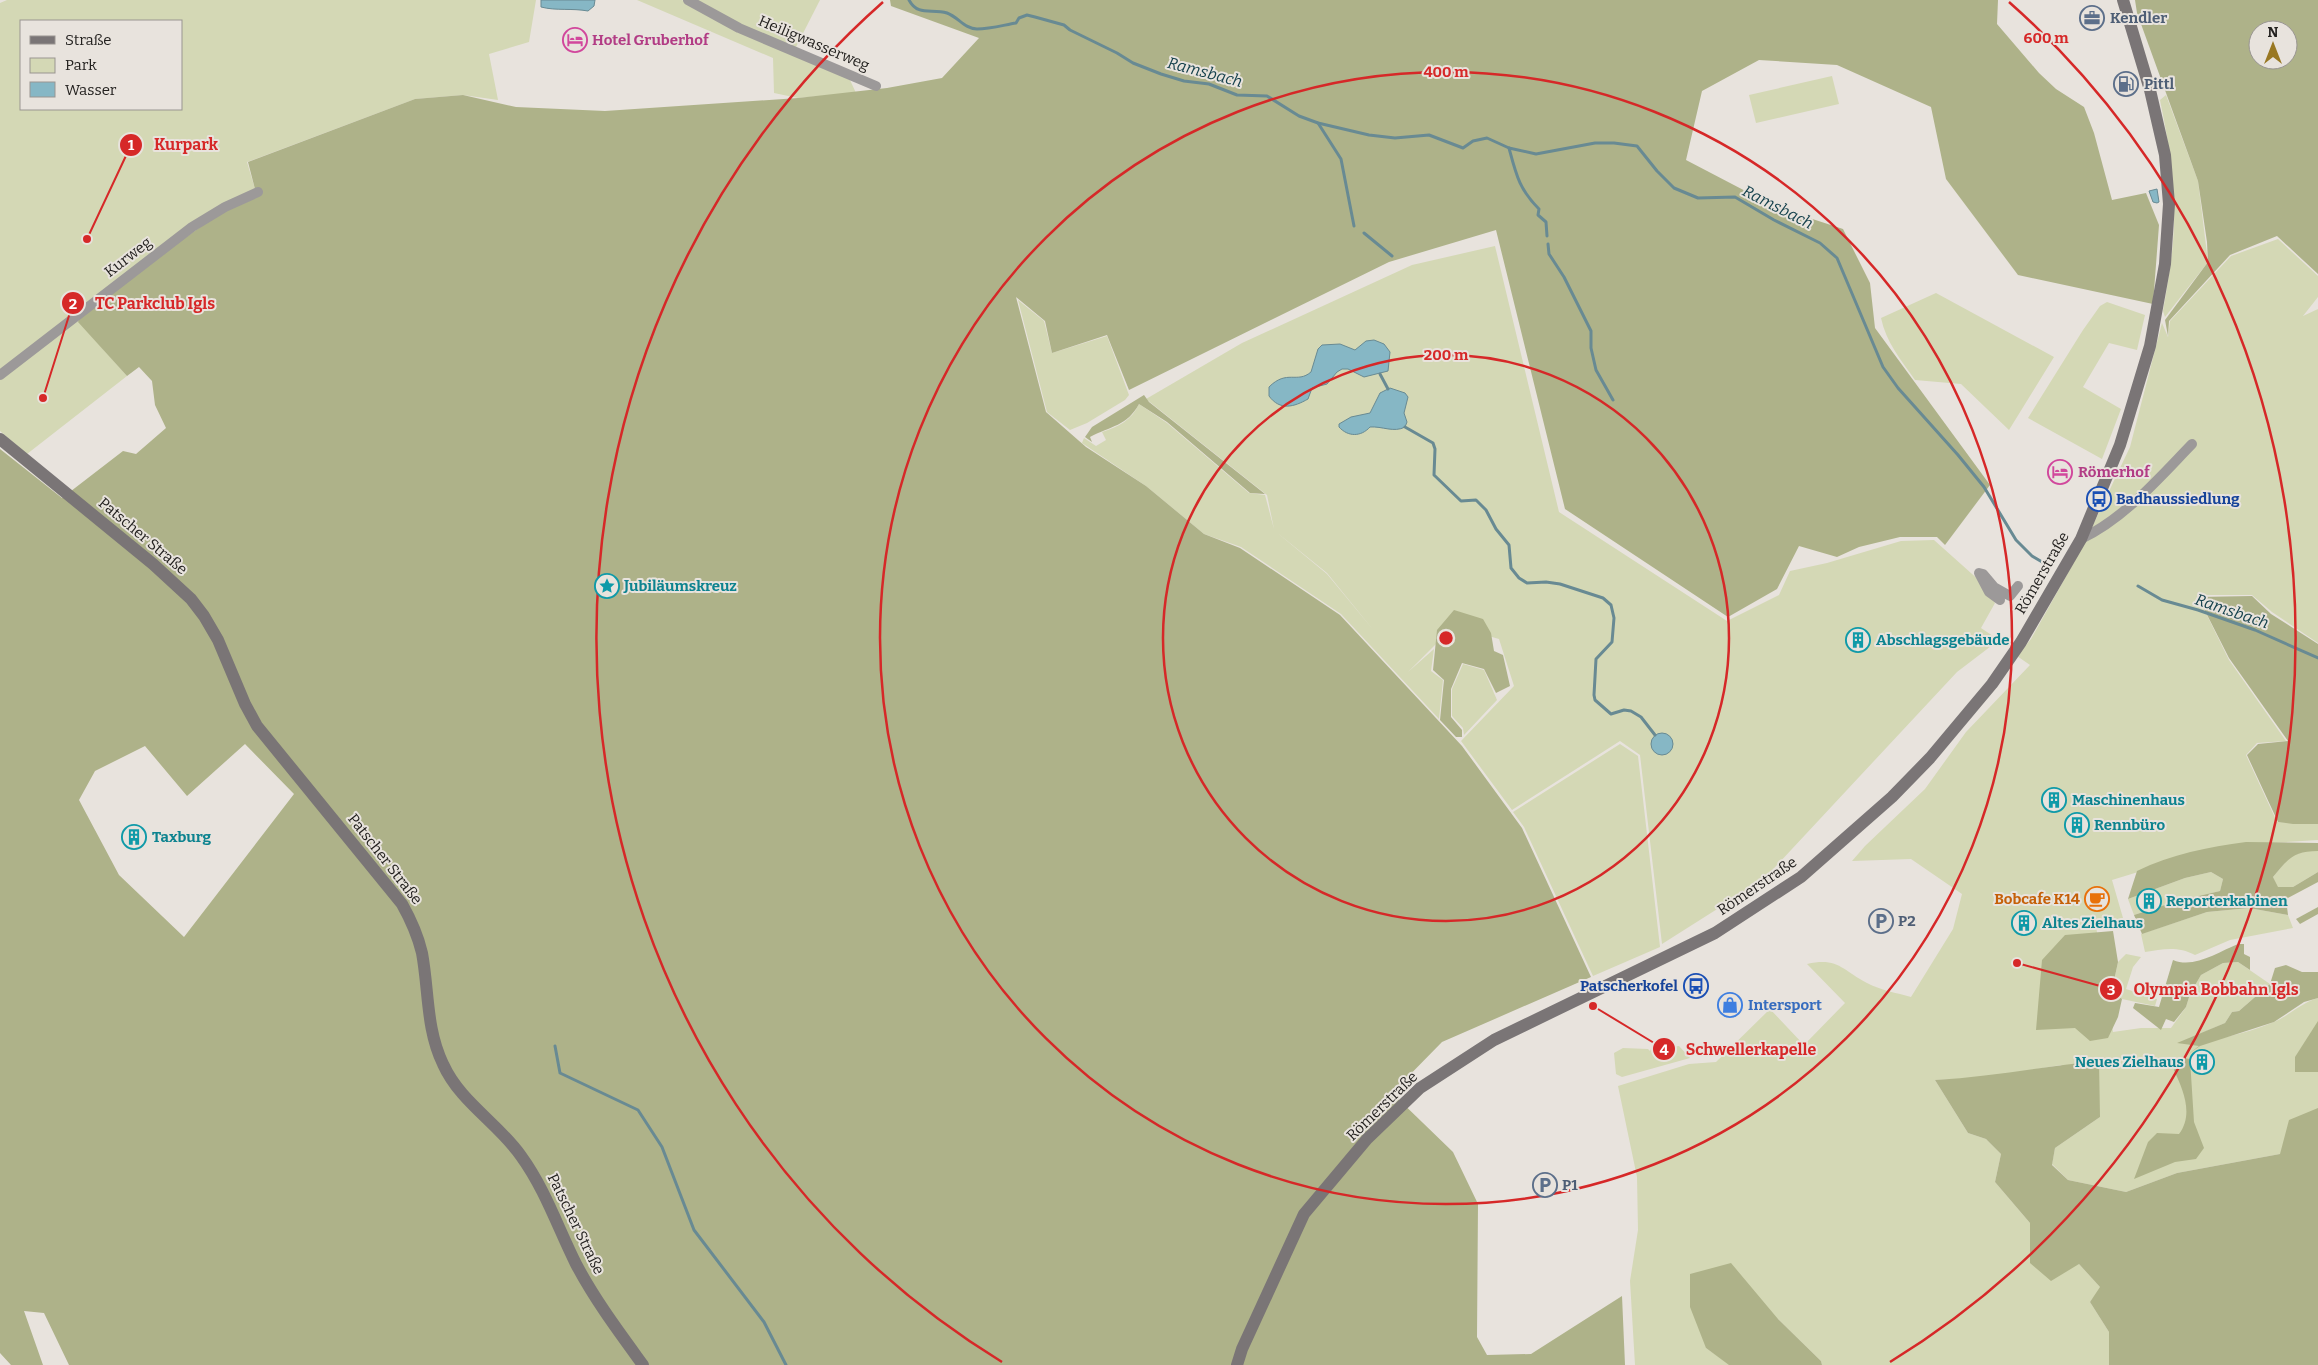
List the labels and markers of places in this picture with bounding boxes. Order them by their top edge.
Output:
office icon: Kendler [2079,5,2105,31]
place label: Kendler [2110,9,2167,27]
hotel icon: Hotel Gruberhof [562,27,588,53]
place label: Hotel Gruberhof [592,31,710,49]
fuel station icon: Pittl [2113,71,2139,97]
place label: Pittl [2144,75,2175,93]
callout: Kurpark [118,129,228,160]
callout: TC Parkclub Igls [60,288,225,319]
hotel icon: Römerhof [2047,459,2073,485]
place label: Römerhof [2078,463,2151,481]
bus stop icon: Badhaussiedlung [2086,486,2112,512]
place label: Badhaussiedlung [2116,490,2240,508]
place icon: Jubiläumskreuz [594,573,620,599]
place label: Jubiläumskreuz [623,577,737,595]
building icon: Abschlagsgebäude [1845,627,1871,653]
centre of rings [1437,629,1455,647]
place label: Abschlagsgebäude [1876,631,2009,649]
building icon: Maschinenhaus [2041,787,2067,813]
place label: Maschinenhaus [2072,791,2185,809]
building icon: Rennbüro [2064,812,2090,838]
place label: Rennbüro [2094,816,2165,834]
building icon: Taxburg [121,824,147,850]
place label: Taxburg [152,828,212,846]
cafe icon: Bobcafe K14 [2084,886,2110,912]
building icon: Reporterkabinen [2136,888,2162,914]
place label: Bobcafe K14 [1994,890,2080,908]
place label: Reporterkabinen [2166,892,2288,910]
parking icon: P2 [1868,908,1894,934]
building icon: Altes Zielhaus [2011,910,2037,936]
place label: P2 [1898,912,1916,930]
place label: Altes Zielhaus [2042,914,2143,932]
bus stop icon: Patscherkofel [1683,973,1709,999]
callout: Olympia Bobbahn Igls [2098,974,2308,1005]
place label: Patscherkofel [1580,977,1678,995]
shop icon: Intersport [1717,992,1743,1018]
place label: Intersport [1748,996,1822,1014]
callout: Schwellerkapelle [1651,1034,1827,1065]
building icon: Neues Zielhaus [2189,1049,2215,1075]
place label: Neues Zielhaus [2075,1053,2184,1071]
parking icon: P1 [1532,1172,1558,1198]
place label: P1 [1562,1176,1578,1194]

